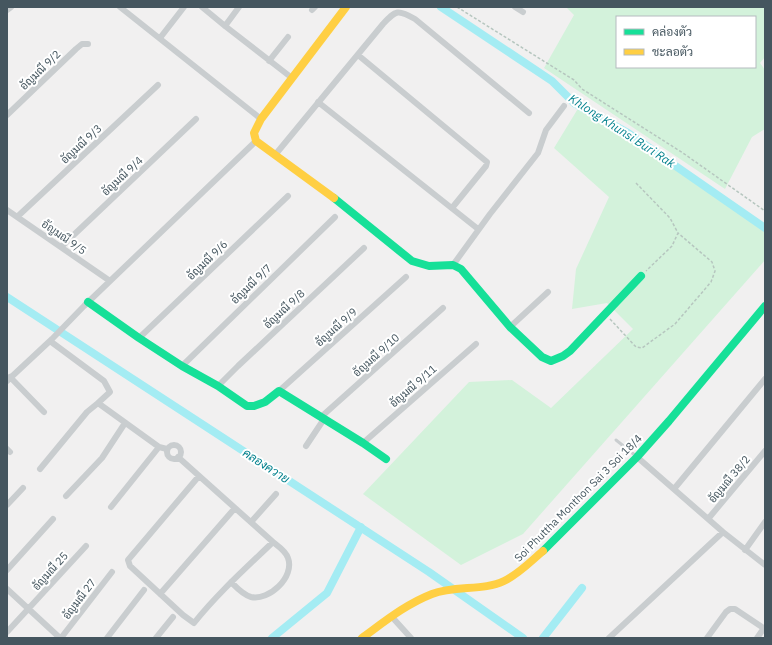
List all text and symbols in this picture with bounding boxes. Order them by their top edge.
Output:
legend [616,16,756,68]
text: คล่องตัว [652,24,692,39]
text: ชะลอตัว [652,44,693,59]
street label: อัญมณี 9/2 [16,46,63,93]
water label: Khlong Khunsi Buri Rak [566,91,679,171]
street label: อัญมณี 9/3 [57,121,105,167]
street label: อัญมณี 9/4 [98,152,146,199]
street label: อัญมณี 9/5 [39,216,90,258]
street label: อัญมณี 9/6 [183,236,230,283]
street label: อัญมณี 9/7 [227,260,274,307]
street label: อัญมณี 9/8 [260,286,308,332]
street label: อัญมณี 9/9 [312,304,360,349]
street label: อัญมณี 9/10 [349,330,402,380]
street label: อัญมณี 9/11 [386,361,440,410]
street label: Soi Phuttha Monthon Sai 3 Soi 18/4 [511,431,645,565]
water label: คลองควาย [240,445,293,486]
street label: อัญมณี 38/2 [704,452,753,506]
street label: อัญมณี 25 [28,548,71,593]
street label: อัญมณี 27 [58,575,99,622]

